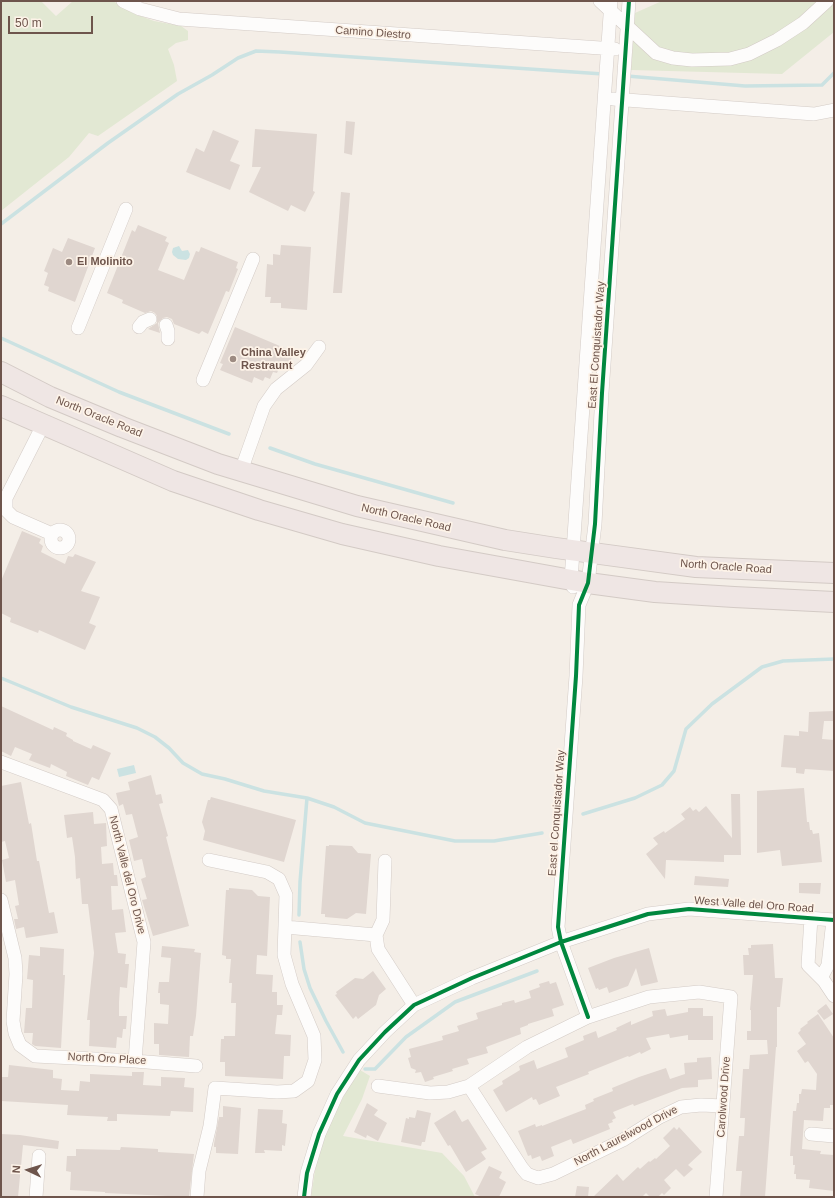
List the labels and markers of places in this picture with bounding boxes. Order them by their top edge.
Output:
place label: El Molinito [77,255,133,269]
marker: El Molinito [64,257,74,267]
place label: China Valley Restraunt [241,346,306,372]
marker: China Valley Restraunt [228,354,238,364]

